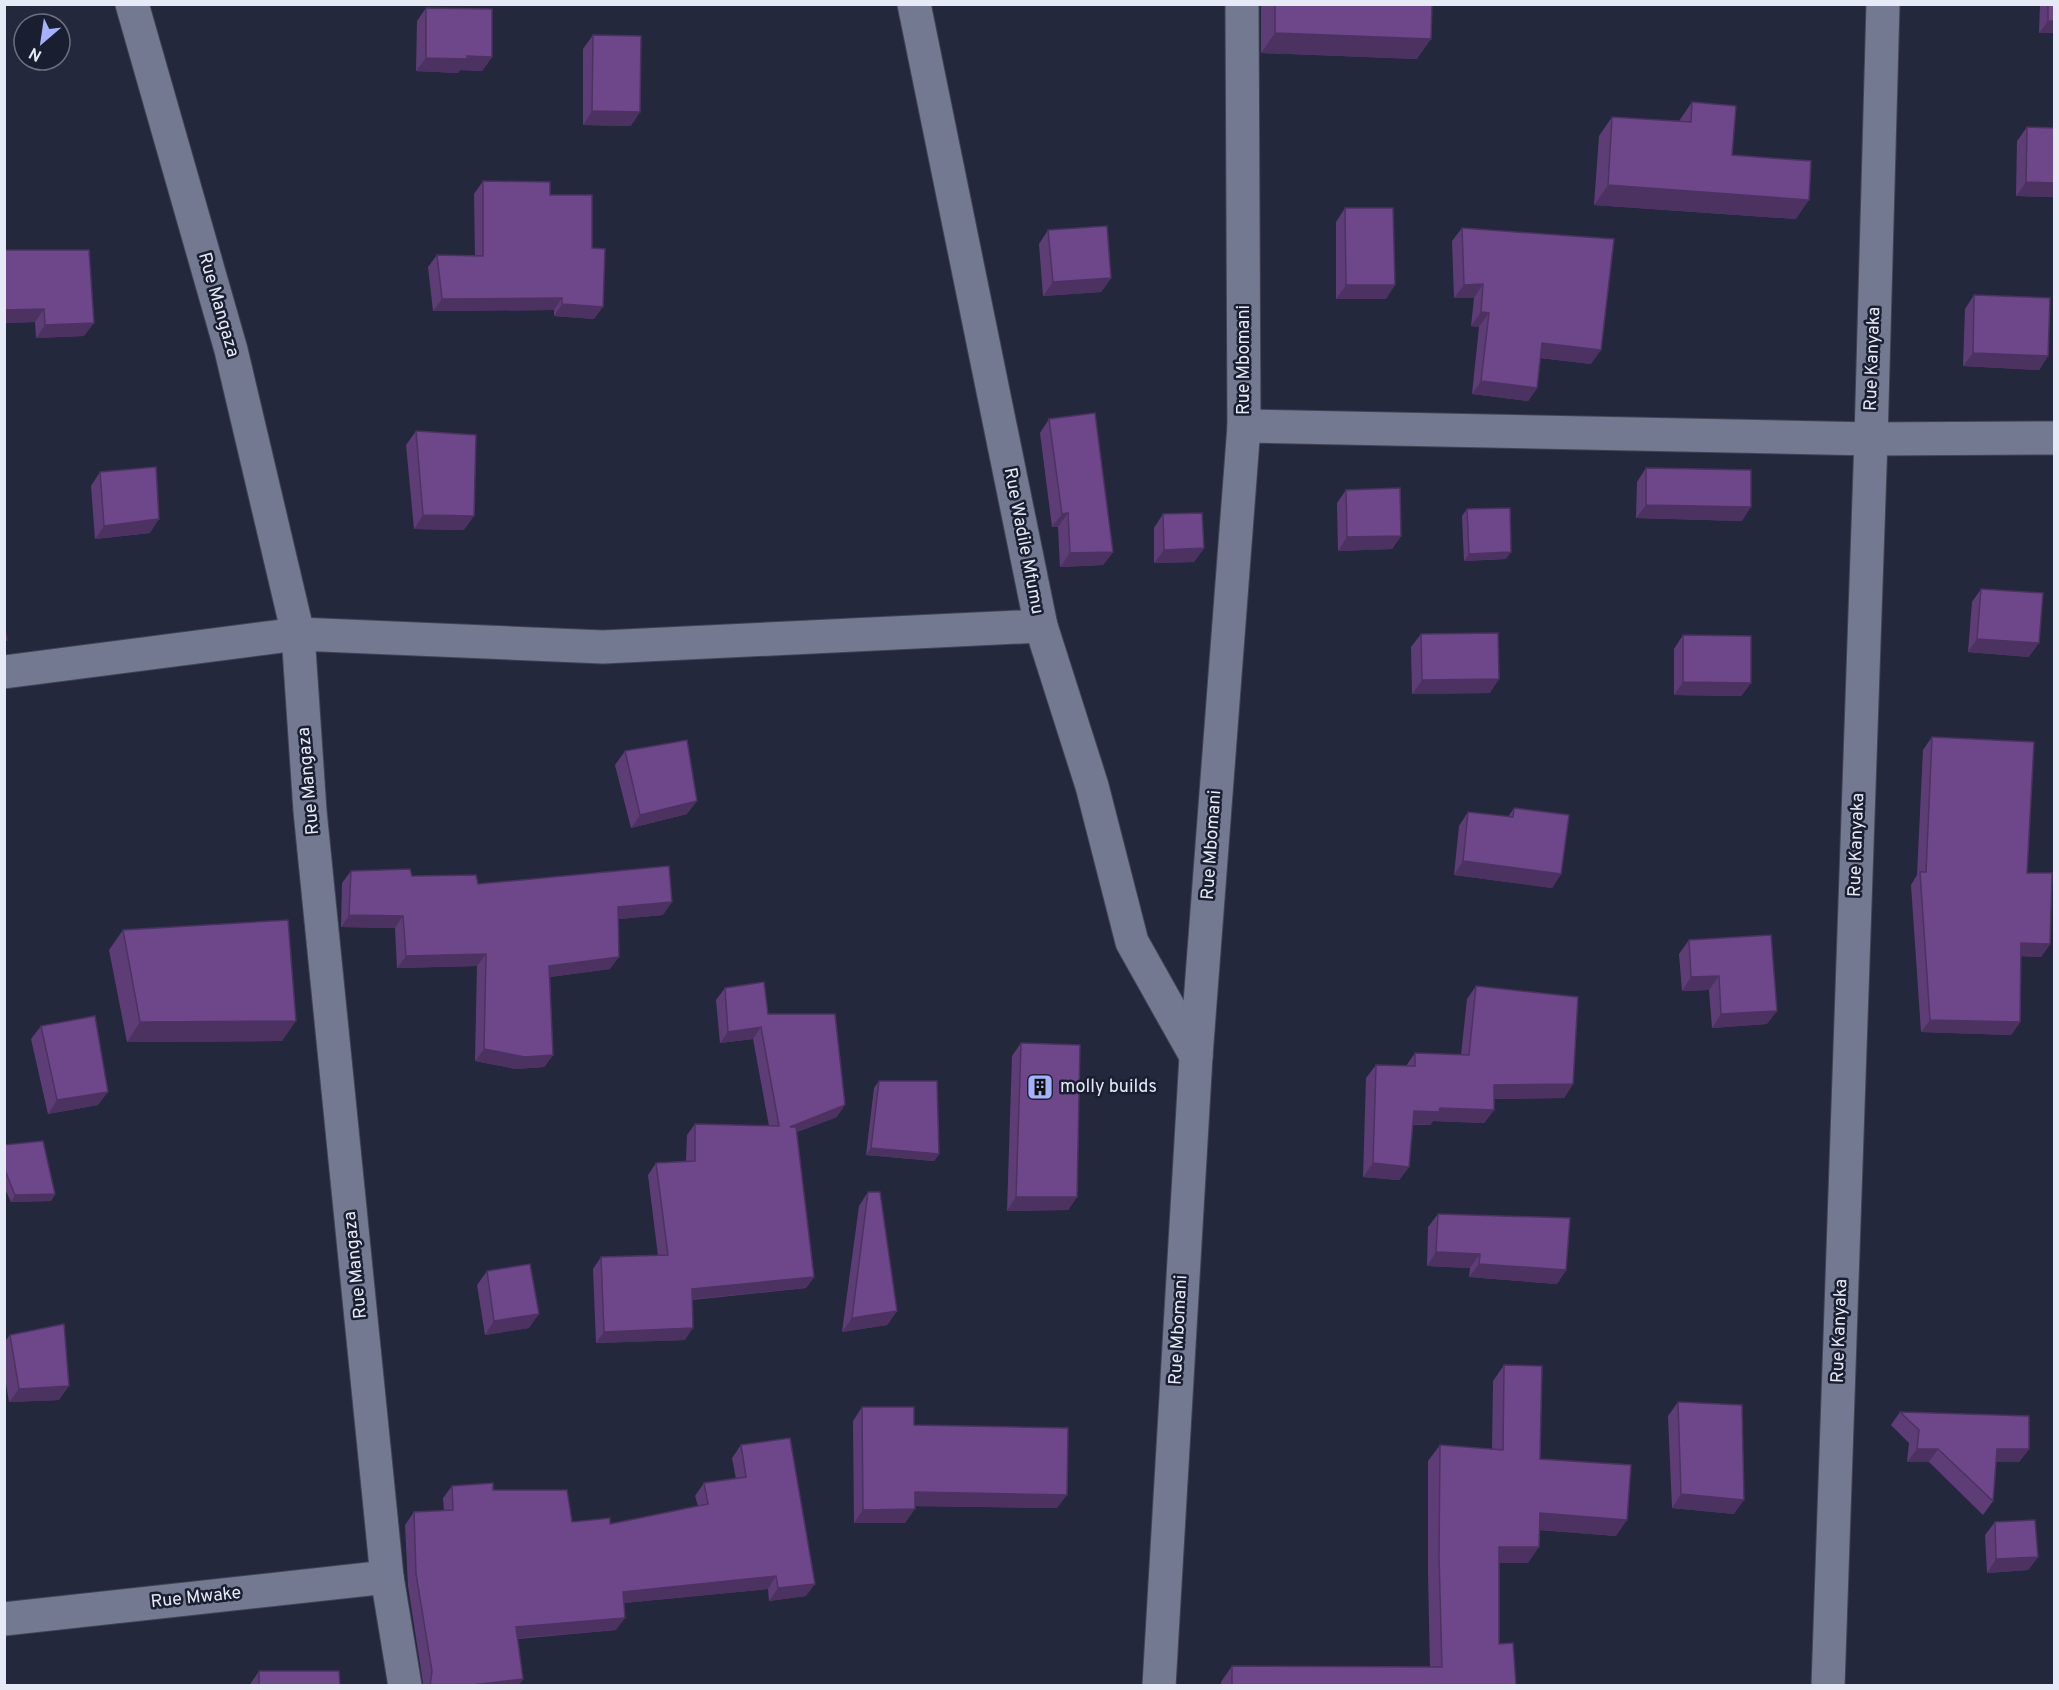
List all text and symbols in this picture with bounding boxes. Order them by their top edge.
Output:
north arrow [12,12,72,72]
text: N [26,42,46,65]
street label: Rue Mangaza [192,250,244,360]
street label: Rue Mbomani [1233,305,1256,415]
street label: Rue Kanyaka [1860,306,1886,412]
street label: Rue Wadile Mfumu [998,466,1048,616]
street label: Rue Mangaza [293,726,325,836]
street label: Rue Mbomani [1197,789,1227,901]
street label: Rue Kanyaka [1844,792,1870,898]
building icon: molly builds [1025,1072,1055,1102]
place label: molly builds [1060,1076,1157,1099]
street label: Rue Mangaza [339,1210,373,1320]
street label: Rue Mbomani [1165,1274,1193,1386]
street label: Rue Kanyaka [1827,1278,1853,1384]
street label: Rue Mwake [150,1582,242,1614]

